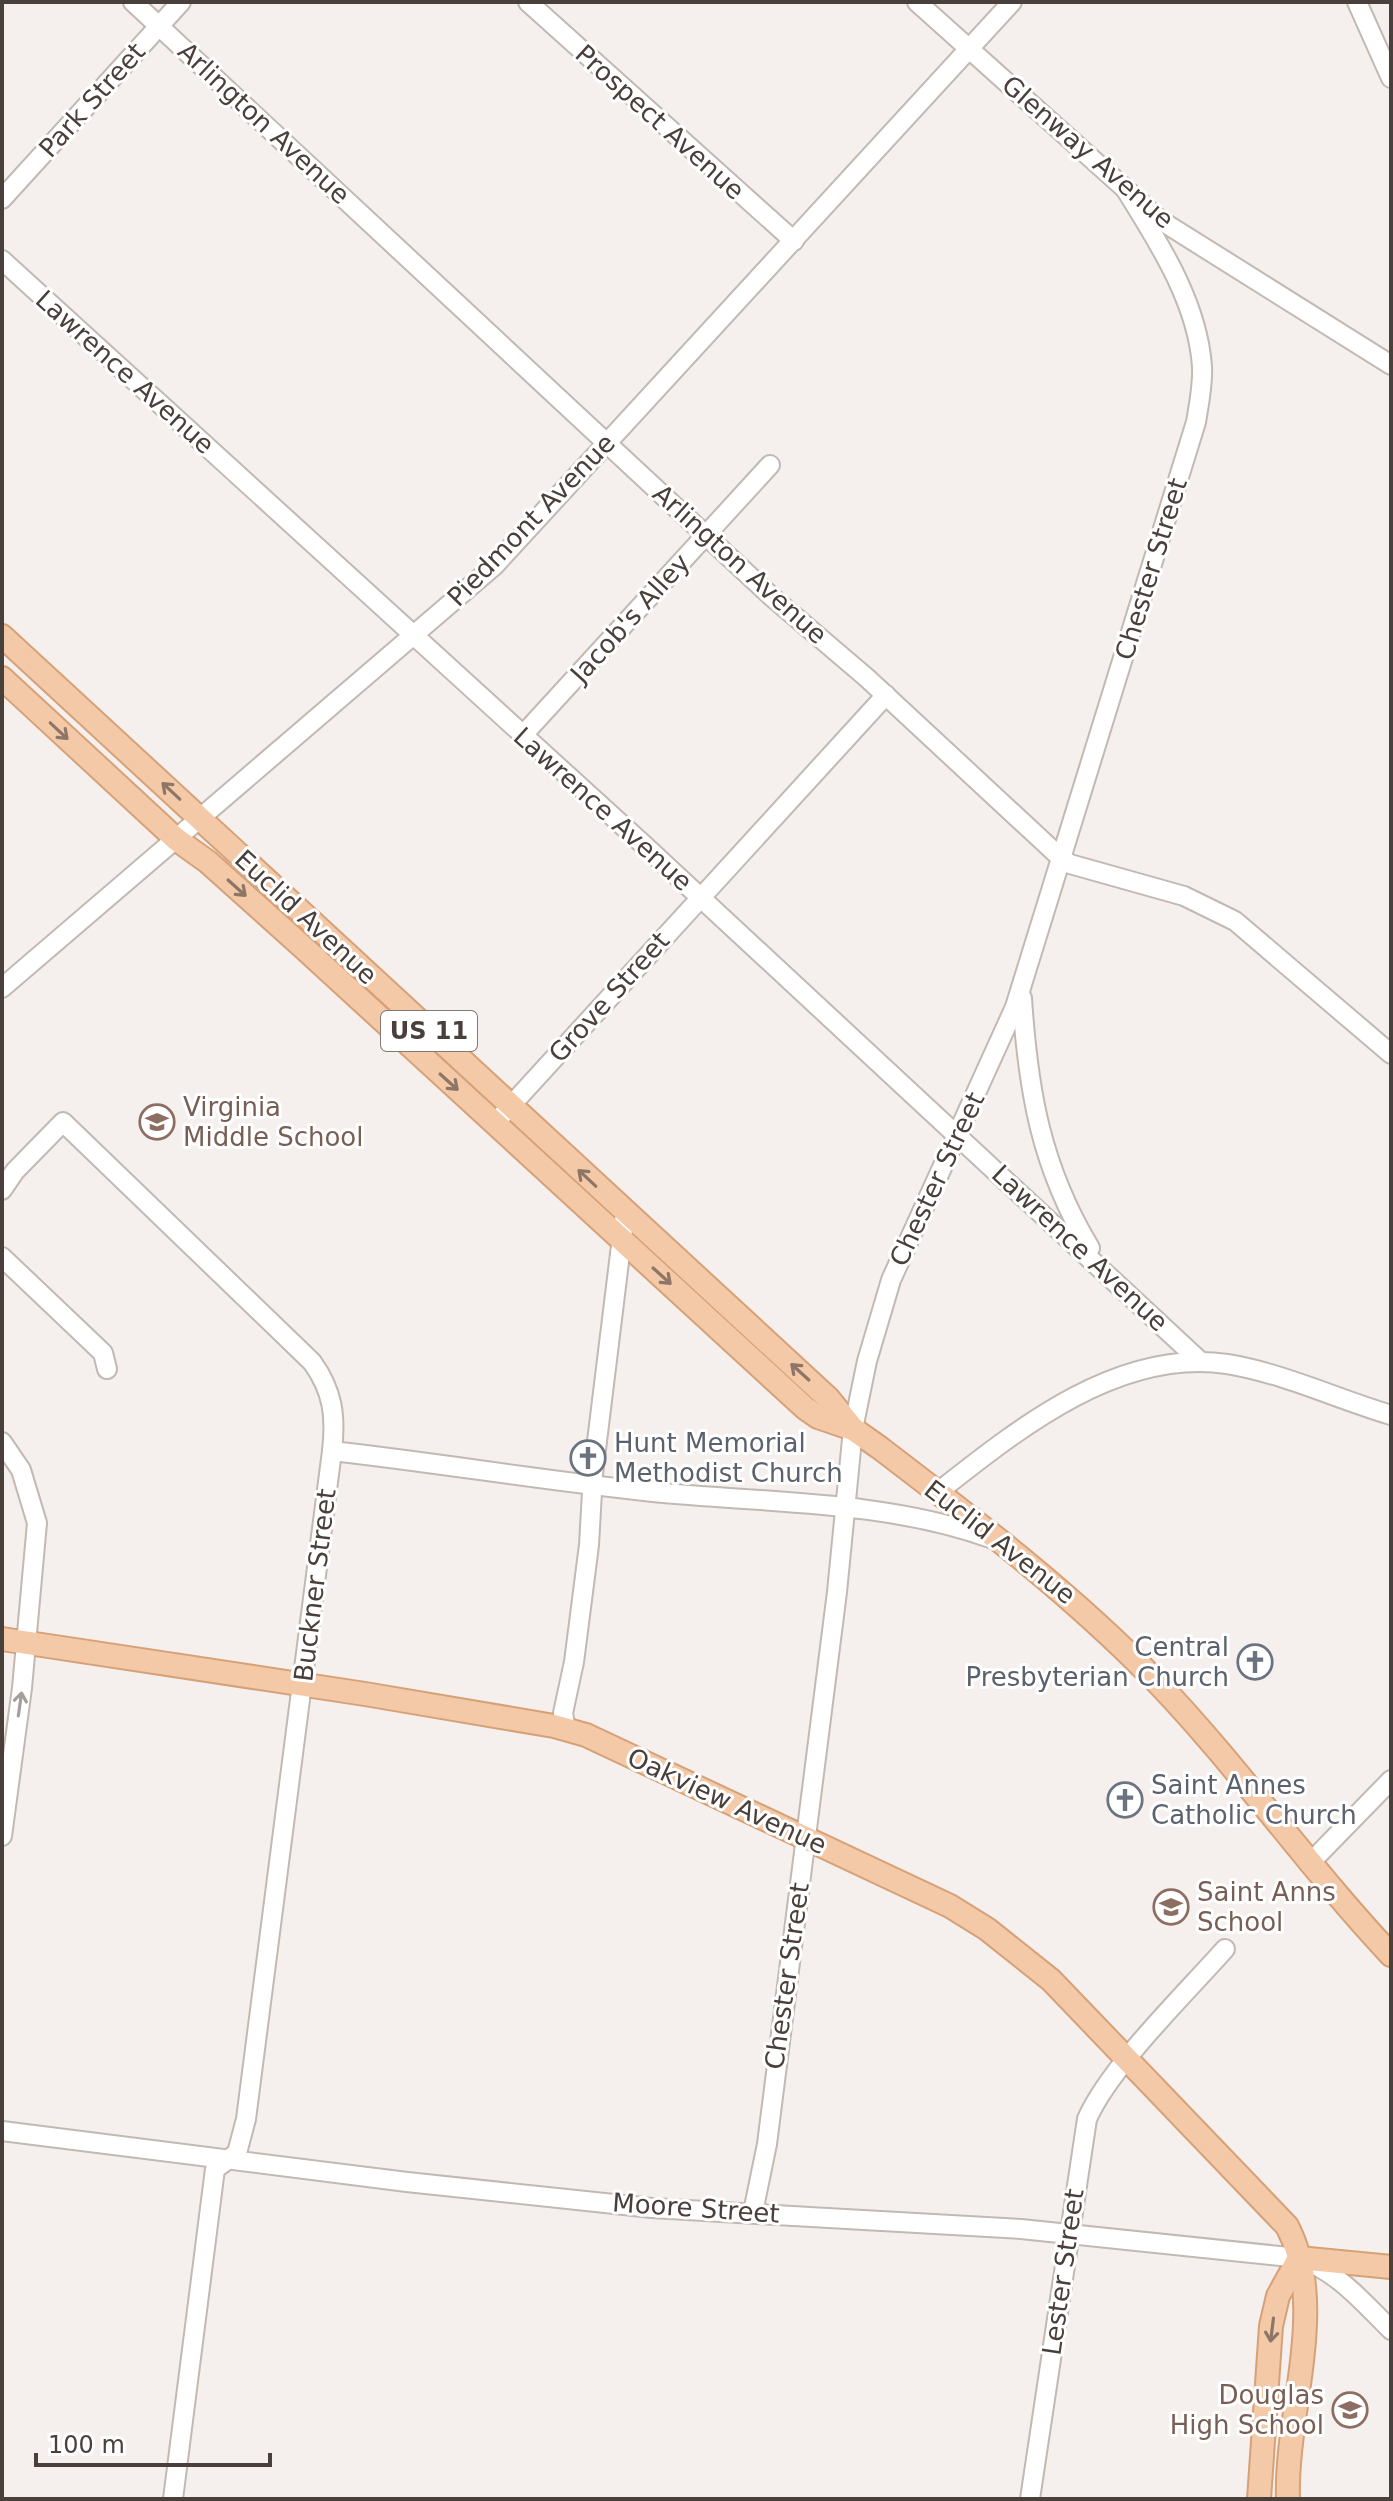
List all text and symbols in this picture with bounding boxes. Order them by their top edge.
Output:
street label: Arlington Avenue [172,36,356,210]
street label: Park Street [33,37,151,163]
street label: Prospect Avenue [569,38,751,206]
street label: Glenway Avenue [996,69,1180,235]
street label: Lawrence Avenue [30,284,220,460]
street label: Piedmont Avenue [441,428,621,612]
street label: Chester Street [1109,475,1193,663]
street label: Arlington Avenue [647,478,833,650]
street label: Jacob's Alley [563,547,696,690]
street label: Lawrence Avenue [508,721,698,897]
one-way arrow [48,722,68,740]
one-way arrow [161,782,181,801]
street label: Euclid Avenue [229,844,383,990]
one-way arrow [226,878,246,896]
street label: Grove Street [543,926,675,1068]
road number: US 11 [381,1011,477,1051]
one-way arrow [439,1073,459,1091]
street label: Chester Street [884,1087,990,1271]
place label: Virginia Middle School [183,1092,363,1152]
school or university icon: Virginia Middle School [138,1103,176,1141]
street label: Lawrence Avenue [986,1159,1174,1337]
one-way arrow [577,1168,597,1187]
one-way arrow [652,1267,672,1286]
one-way arrow [790,1362,810,1381]
place label: Hunt Memorial Methodist Church [614,1428,843,1488]
church icon: Hunt Memorial Methodist Church [569,1439,607,1477]
street label: Euclid Avenue [919,1474,1081,1610]
street label: Buckner Street [288,1487,342,1683]
place label: Central Presbyterian Church [965,1632,1229,1692]
church icon: Central Presbyterian Church [1236,1643,1274,1681]
one-way arrow [12,1691,27,1717]
street label: Oakview Avenue [623,1742,831,1860]
place label: Saint Annes Catholic Church [1151,1770,1357,1830]
church icon: Saint Annes Catholic Church [1106,1781,1144,1819]
place label: Saint Anns School [1197,1877,1336,1937]
street label: Chester Street [759,1881,815,2071]
school or university icon: Saint Anns School [1152,1888,1190,1926]
street label: Moore Street [611,2187,781,2229]
street label: Lester Street [1036,2187,1090,2357]
one-way arrow [1264,2316,1279,2343]
place label: Douglas High School [1170,2380,1324,2440]
school or university icon: Douglas High School [1331,2391,1369,2429]
scale bar [36,2417,270,2467]
text: 100 m [48,2431,125,2459]

